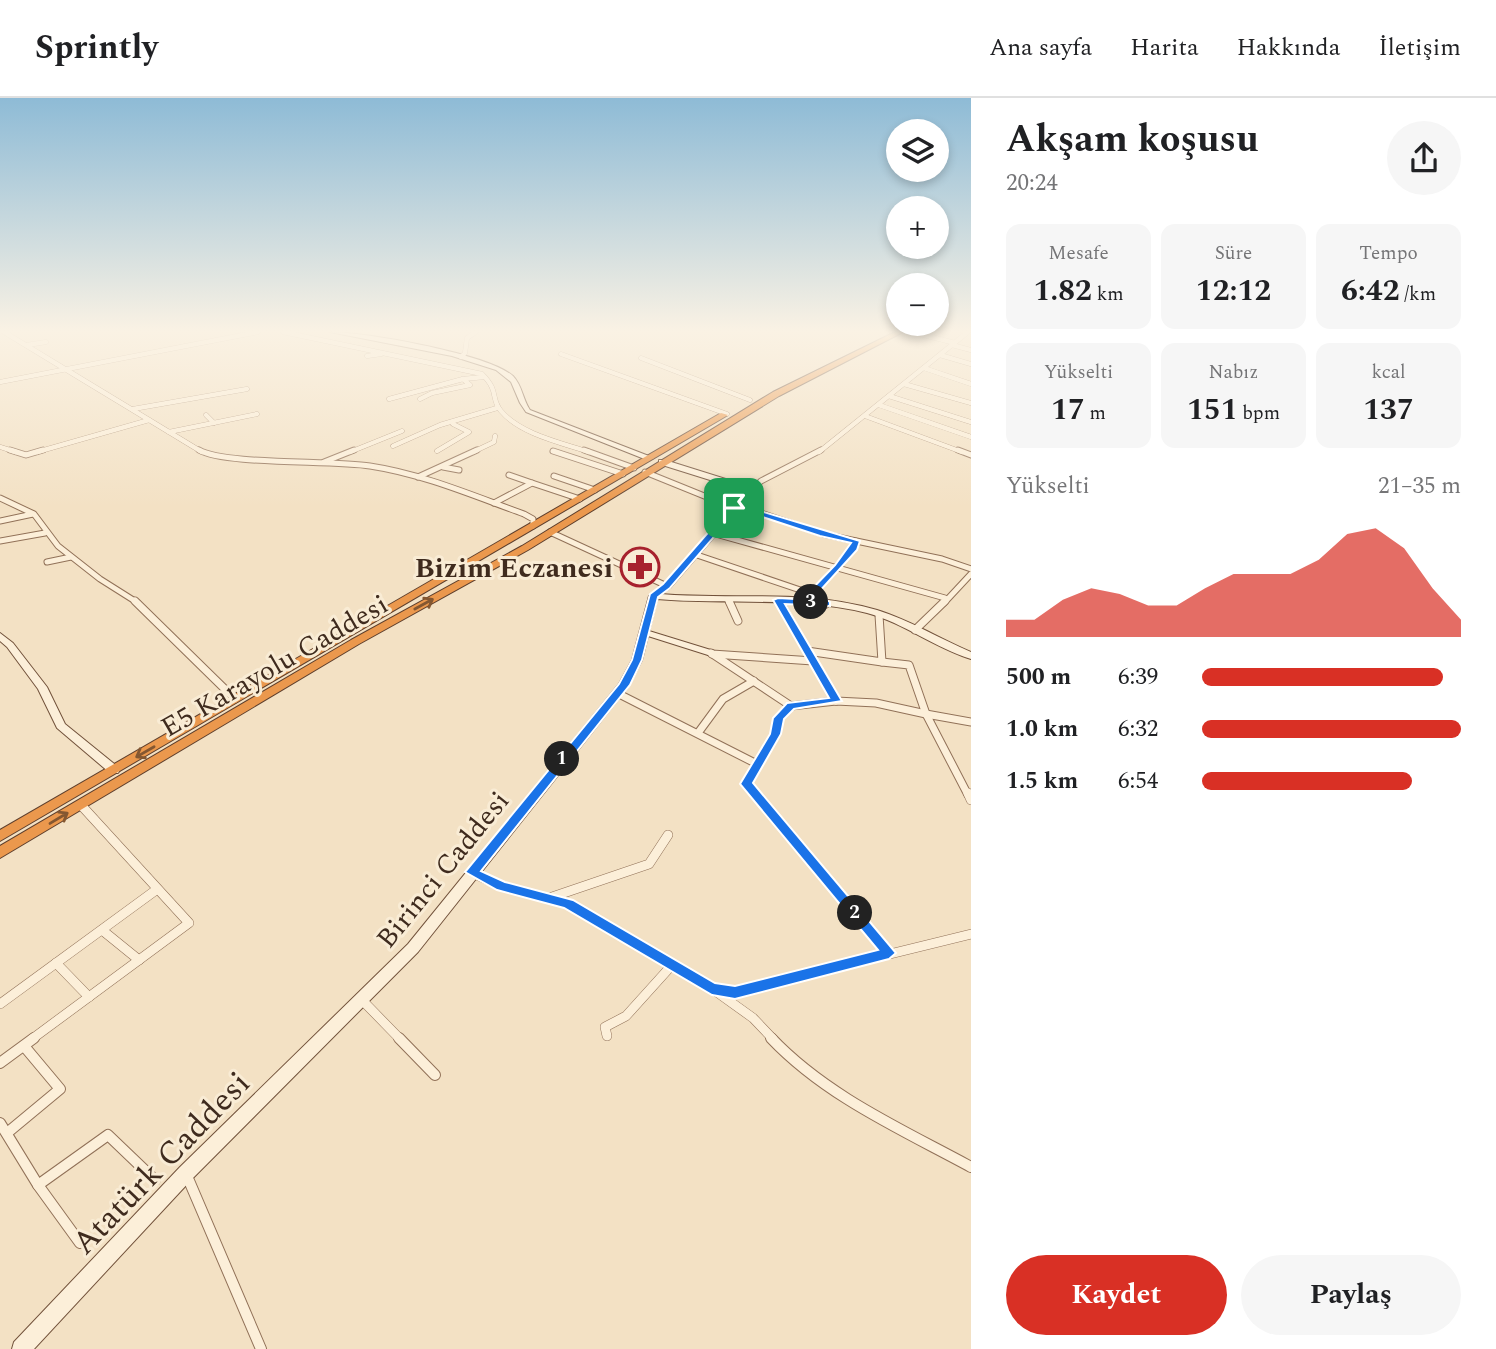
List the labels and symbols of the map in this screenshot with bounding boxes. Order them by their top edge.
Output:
pin [704,478,764,538]
pharmacy icon: Bizim Eczanesi [619,546,661,588]
place label: Bizim Eczanesi [415,547,613,590]
street label: E5 Karayolu Caddesi [153,583,397,749]
pin: 3 [794,584,828,620]
one-way arrow [414,597,434,611]
pin: 1 [544,742,580,776]
one-way arrow [135,745,155,759]
street label: Birinci Caddesi [366,782,520,958]
one-way arrow [48,811,68,825]
pin: 2 [838,896,872,930]
street label: Atatürk Caddesi [60,1060,262,1267]

